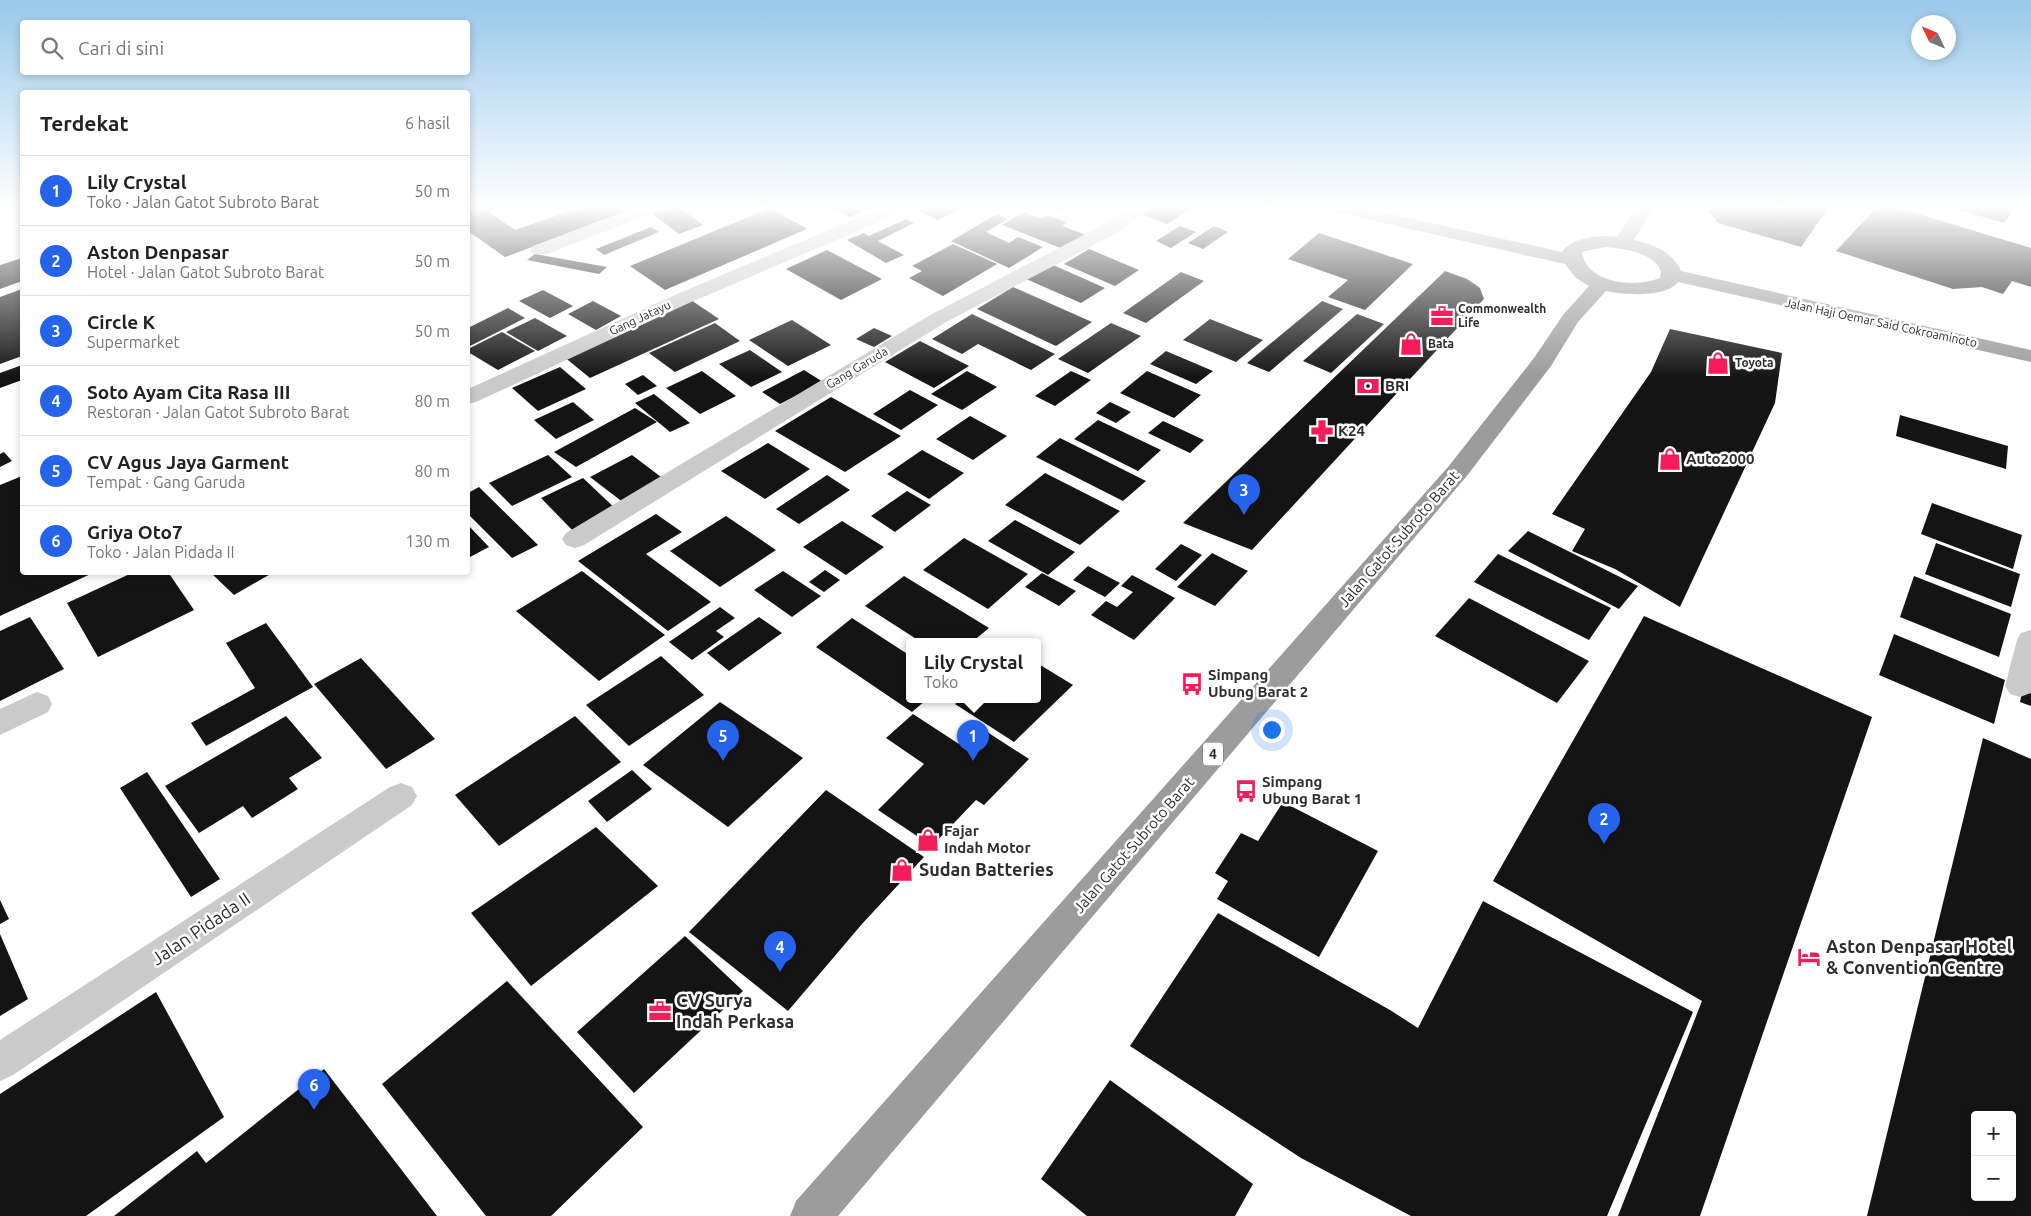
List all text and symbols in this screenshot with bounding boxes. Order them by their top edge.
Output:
north arrow [1911,15,1956,60]
search box [20,20,470,75]
icon: search [38,34,66,62]
text: Cari di sini [78,37,164,59]
text: Terdekat [40,111,128,135]
text: 6 hasil [405,114,450,132]
text: Lily Crystal [87,171,186,193]
text: 1 [51,182,61,200]
text: 50 m [414,182,450,200]
text: Toko · Jalan Gatot Subroto Barat [87,193,319,211]
text: Aston Denpasar [87,241,229,263]
text: 2 [51,252,61,270]
text: 50 m [414,252,450,270]
text: Hotel · Jalan Gatot Subroto Barat [87,263,324,281]
street label: Jalan Haji Oemar Said Cokroaminoto [1784,296,1978,349]
street label: Gang Jatayu [607,298,673,337]
place label: Commonwealth Life [1458,302,1546,329]
office icon: Commonwealth Life [1429,303,1455,329]
text: Circle K [87,311,155,333]
text: 3 [51,322,61,340]
text: 50 m [414,322,450,340]
shop icon: Bata [1398,331,1424,357]
text: Supermarket [87,333,180,351]
place label: Bata [1428,337,1454,350]
street label: Gang Garuda [824,344,890,391]
shop icon: Toyota [1705,350,1731,376]
place label: Toyota [1735,356,1773,369]
bank icon: BRI [1355,373,1381,399]
place label: BRI [1385,377,1409,394]
text: Soto Ayam Cita Rasa III [87,381,291,403]
text: 4 [51,392,61,410]
text: 80 m [414,392,450,410]
text: Restoran · Jalan Gatot Subroto Barat [87,403,349,421]
pharmacy icon: K24 [1309,418,1335,444]
place label: K24 [1338,422,1365,439]
shop icon: Auto2000 [1657,446,1683,472]
place label: Auto2000 [1686,450,1754,467]
text: CV Agus Jaya Garment [87,451,289,473]
text: 5 [51,462,61,480]
text: 80 m [414,462,450,480]
street label: Jalan Gatot Subroto Barat [1335,467,1462,610]
text: Tempat · Gang Garuda [87,473,245,491]
pin: 3 [1228,474,1260,515]
text: Griya Oto7 [87,521,183,543]
text: 6 [51,532,61,550]
text: 130 m [405,532,450,550]
text: Toko · Jalan Pidada II [87,543,235,561]
popup [906,638,1041,703]
text: Lily Crystal [924,651,1023,673]
place label: Simpang Ubung Barat 2 [1208,666,1308,700]
bus stop icon: Simpang Ubung Barat 2 [1179,671,1205,697]
text: Toko [924,673,958,691]
your location [1259,717,1285,743]
pin: 5 [707,720,739,761]
pin: 1 [957,720,989,761]
road number: 4 [1203,742,1223,766]
street label: Jalan Gatot Subroto Barat [1070,773,1197,916]
place label: Simpang Ubung Barat 1 [1262,773,1362,807]
bus stop icon: Simpang Ubung Barat 1 [1233,778,1259,804]
pin: 2 [1588,803,1620,844]
place label: Fajar Indah Motor [944,822,1031,856]
shop icon: Fajar Indah Motor [915,827,941,853]
shop icon: Sudan Batteries [889,857,915,883]
place label: Sudan Batteries [919,859,1054,879]
street label: Jalan Pidada II [147,888,254,968]
pin: 4 [764,931,796,972]
place label: Aston Denpasar Hotel & Convention Centre [1826,936,2013,977]
hotel icon: Aston Denpasar Hotel & Convention Centre [1796,944,1822,970]
place label: CV Surya Indah Perkasa [676,990,794,1031]
office icon: CV Surya Indah Perkasa [647,998,673,1024]
pin: 6 [298,1069,330,1110]
map controls [1971,1111,2016,1201]
button: + [1971,1111,2016,1156]
button: − [1971,1156,2016,1201]

